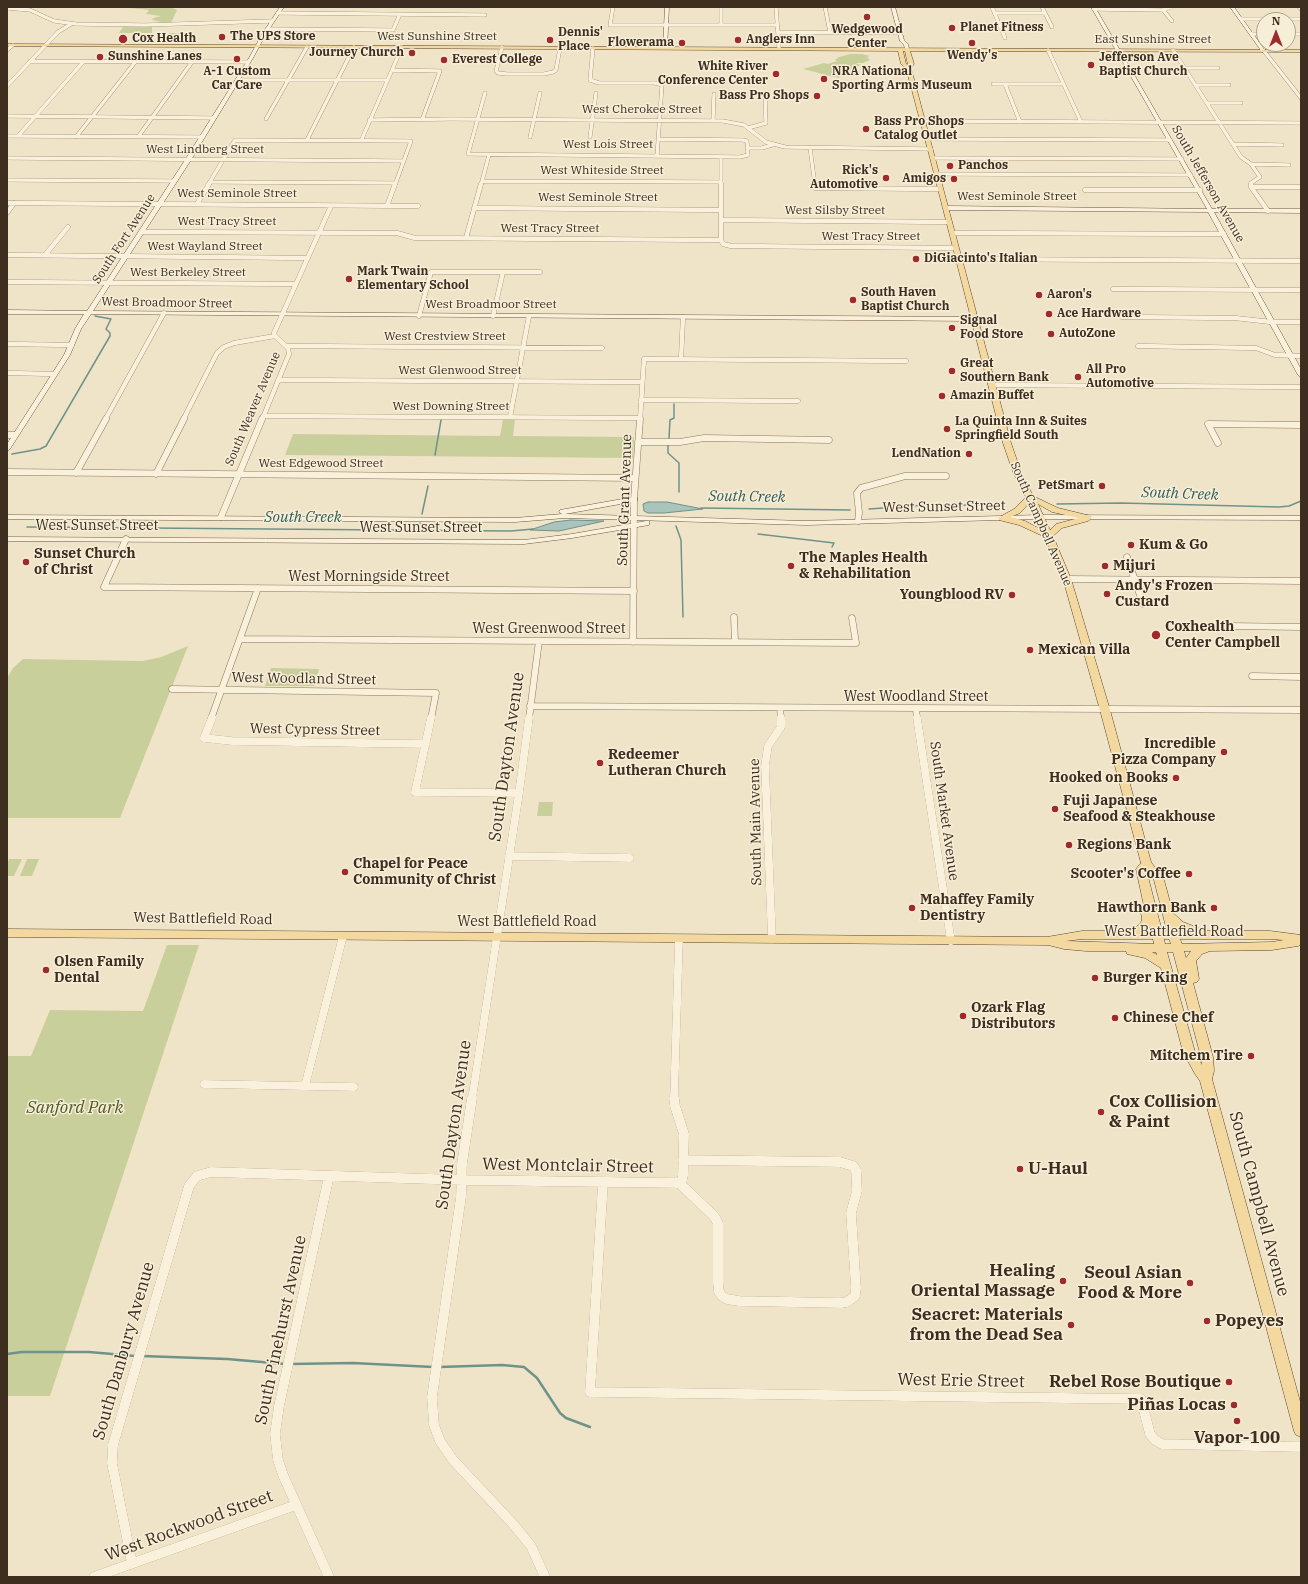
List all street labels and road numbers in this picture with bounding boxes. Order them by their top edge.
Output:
street label: West Sunshine Street [377,30,497,44]
street label: East Sunshine Street [1095,33,1211,47]
street label: West Cherokee Street [582,103,702,117]
street label: South Jefferson Avenue [1169,123,1247,245]
street label: West Lois Street [563,138,653,152]
street label: West Lindberg Street [146,143,264,157]
street label: West Whiteside Street [540,164,664,178]
street label: West Seminole Street [177,187,297,201]
street label: West Seminole Street [957,190,1077,204]
street label: South Fort Avenue [90,191,158,287]
street label: West Seminole Street [538,191,658,205]
street label: West Silsby Street [785,204,885,218]
street label: West Tracy Street [178,215,276,229]
street label: West Tracy Street [501,222,599,236]
street label: West Tracy Street [822,230,920,244]
street label: West Wayland Street [147,240,263,254]
street label: West Berkeley Street [130,266,246,280]
street label: West Broadmoor Street [101,295,233,311]
street label: West Broadmoor Street [425,298,557,312]
street label: West Crestview Street [384,330,506,344]
street label: South Weaver Avenue [222,350,284,468]
street label: West Glenwood Street [398,364,522,378]
street label: West Downing Street [393,400,509,414]
street label: South Grant Avenue [614,434,636,566]
street label: West Edgewood Street [259,457,383,471]
street label: South Campbell Avenue [1007,460,1075,588]
street label: West Sunset Street [882,498,1006,516]
street label: West Sunset Street [35,518,159,534]
street label: West Sunset Street [359,520,483,536]
street label: West Morningside Street [288,569,450,585]
street label: West Greenwood Street [472,621,626,637]
street label: West Woodland Street [231,669,377,689]
street label: South Dayton Avenue [485,671,529,843]
street label: West Woodland Street [844,689,988,705]
street label: West Cypress Street [250,720,380,740]
street label: South Market Avenue [926,740,962,882]
street label: South Main Avenue [746,758,766,886]
street label: West Battlefield Road [133,909,273,929]
street label: West Battlefield Road [457,914,597,930]
street label: West Battlefield Road [1104,924,1244,940]
street label: South Dayton Avenue [432,1039,476,1211]
street label: South Campbell Avenue [1224,1109,1294,1299]
street label: West Montclair Street [482,1154,654,1178]
street label: South Pinehurst Avenue [251,1233,311,1427]
street label: South Danbury Avenue [89,1260,159,1442]
street label: West Erie Street [897,1370,1025,1392]
street label: West Rockwood Street [102,1486,276,1566]

